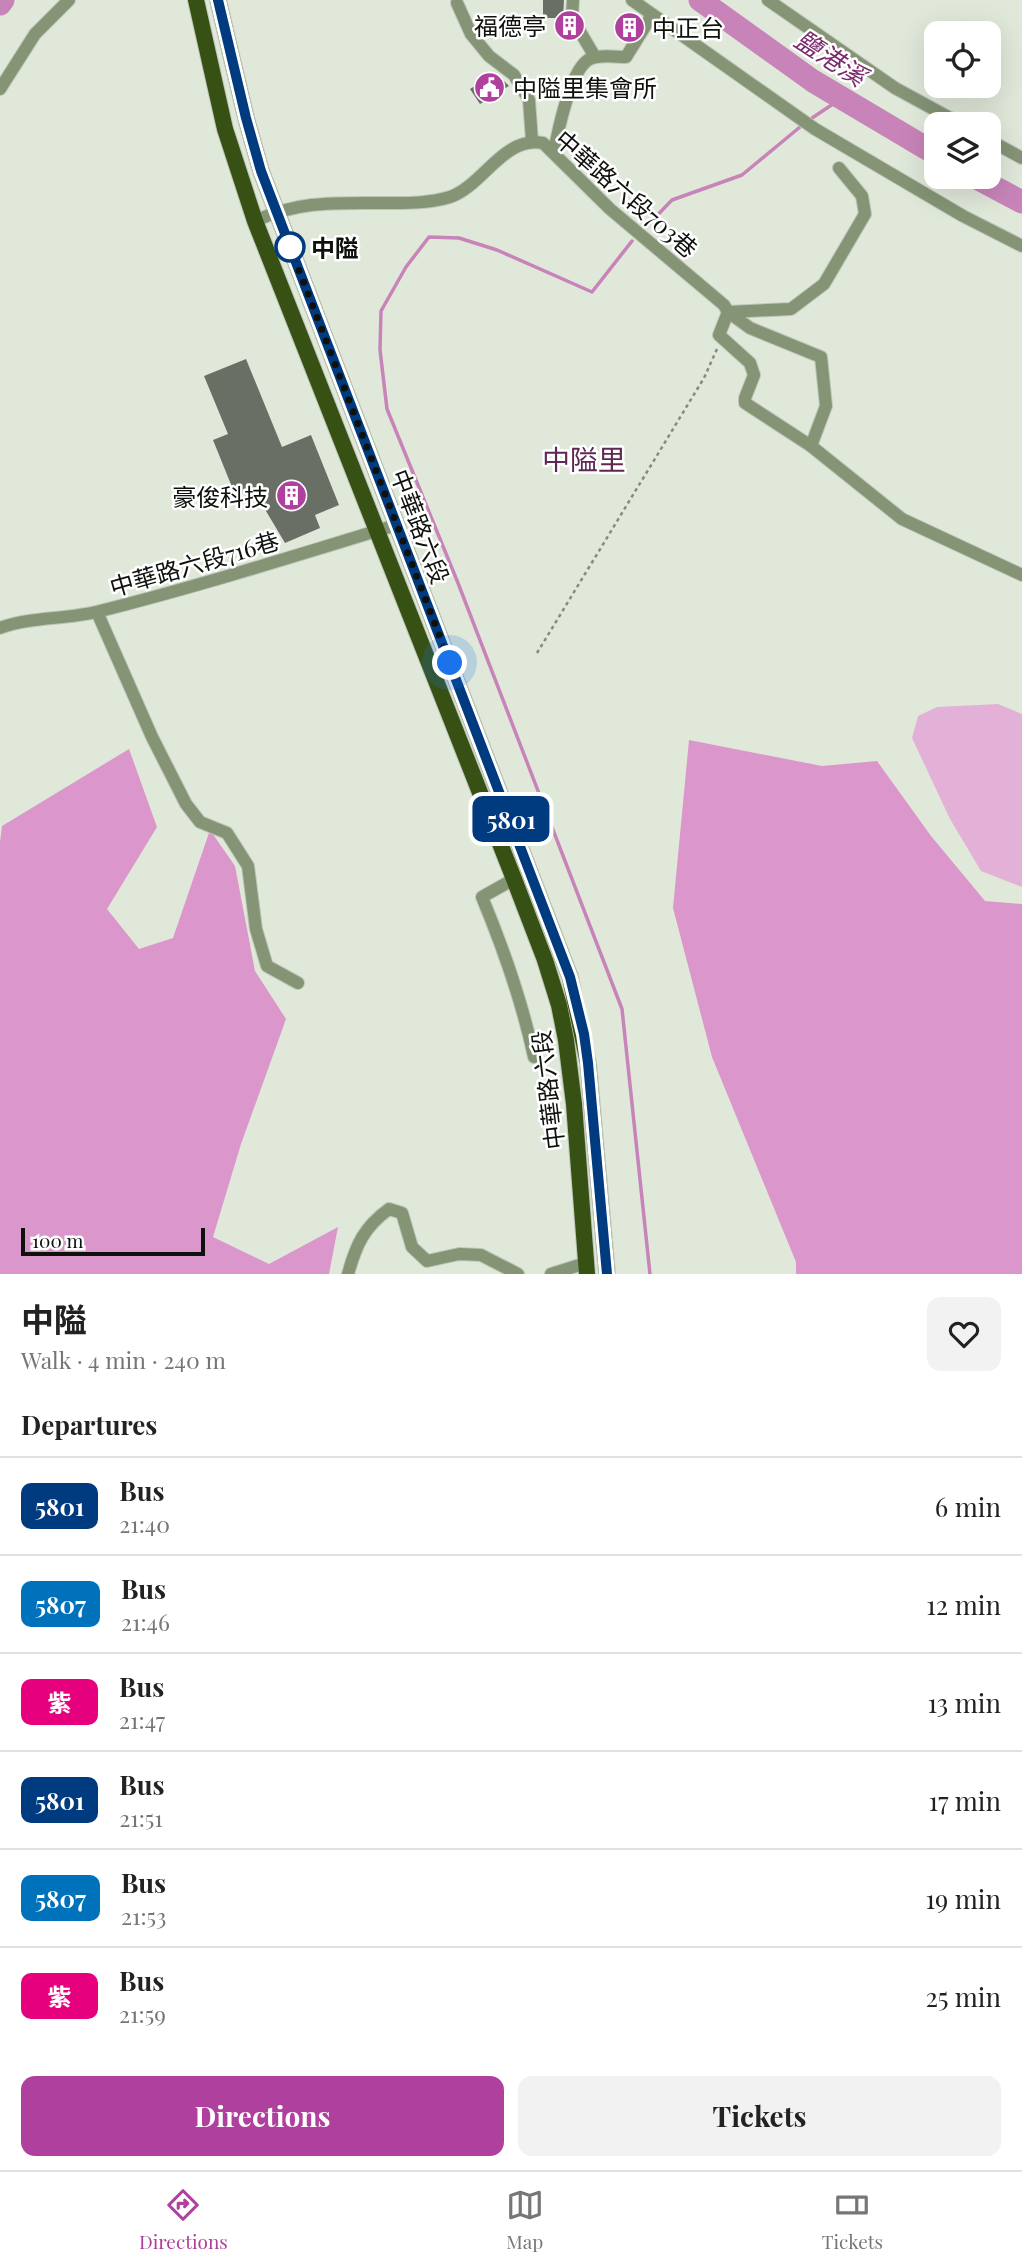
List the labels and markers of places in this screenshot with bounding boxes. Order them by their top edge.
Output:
building icon: 福德亭 [552,8,586,42]
place label: 福德亭 [474,9,546,41]
building icon: 中正台 [612,10,646,44]
place label: 中正台 [652,11,724,43]
public building icon: 中隘里集會所 [473,70,507,104]
place label: 中隘里集會所 [513,71,657,103]
place label: 中隘 [311,231,359,263]
marker: 中隘 [275,232,305,262]
building icon: 豪俊科技 [274,479,308,513]
place label: 豪俊科技 [172,480,268,512]

